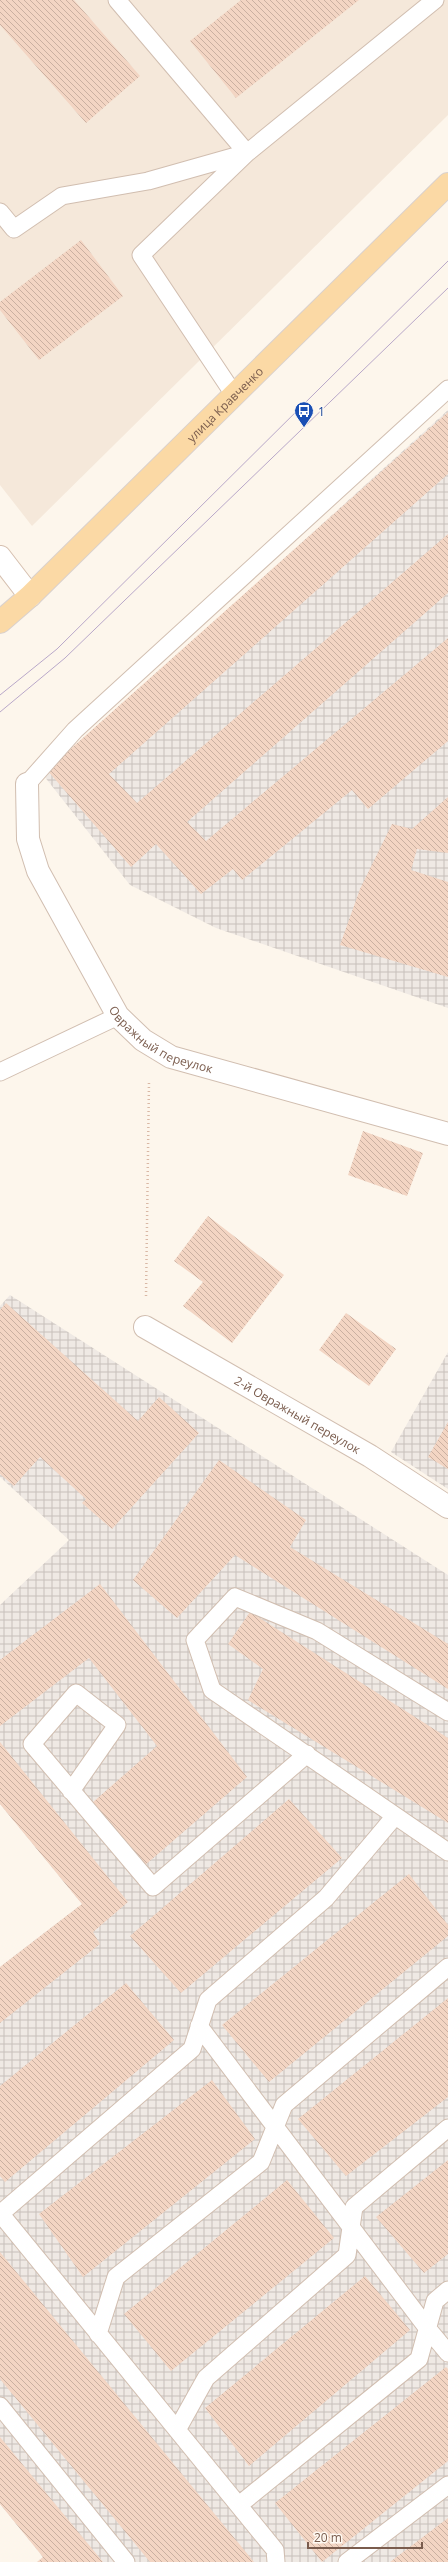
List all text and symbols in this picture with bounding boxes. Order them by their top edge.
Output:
street label: улица Кравченко [183,363,267,446]
bus stop icon: 1 [293,400,315,428]
place label: 1 [318,403,325,420]
street label: Овражный переулок [105,1002,216,1077]
street label: 2-й Овражный переулок [232,1372,365,1458]
scale bar [308,2524,422,2550]
text: 20 m [314,2529,342,2546]

